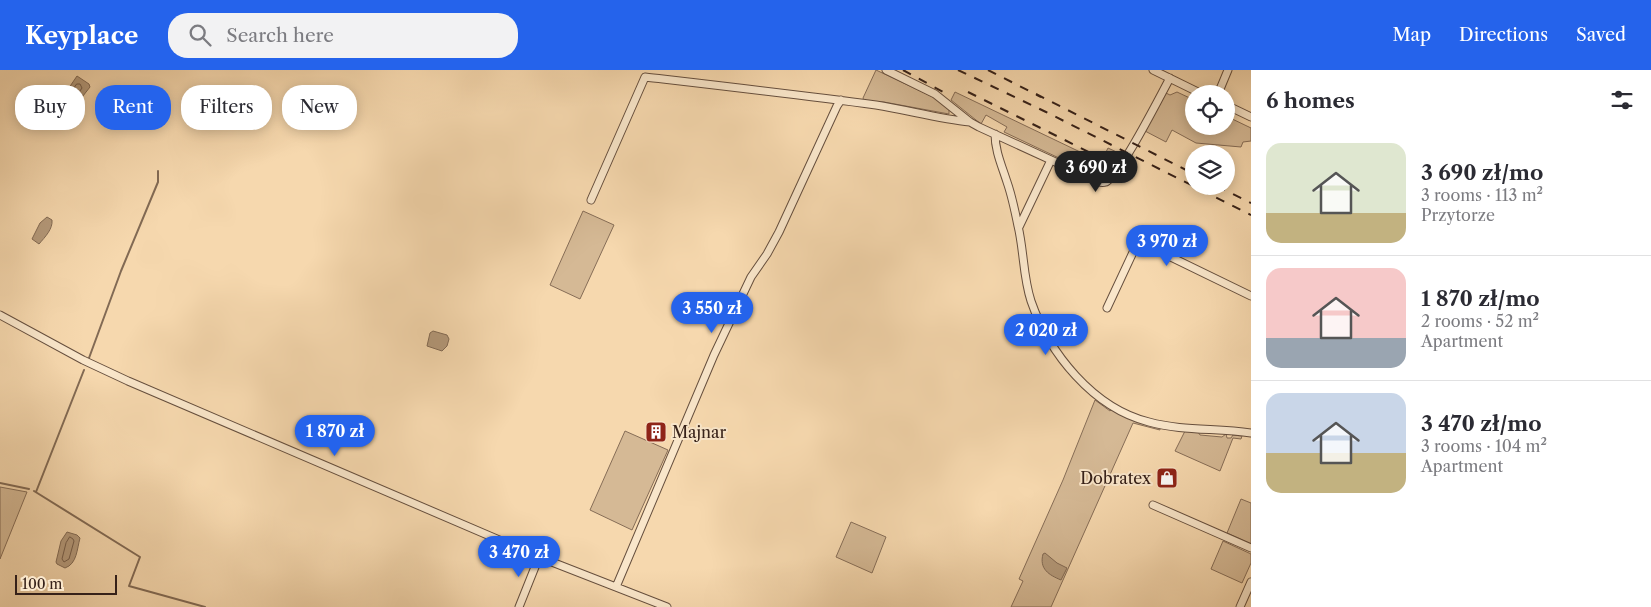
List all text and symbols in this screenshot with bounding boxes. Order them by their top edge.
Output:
search box [168,13,518,58]
text: Keyplace [25,21,138,50]
icon: search [186,21,214,49]
text: Search here [226,24,334,47]
text: Map [1392,24,1431,46]
text: Directions [1459,24,1548,46]
text: Saved [1576,24,1626,46]
chip: Buy [15,85,85,130]
chip: Rent [95,85,171,130]
chip: Filters [181,85,272,130]
chip: New [282,85,357,130]
map controls [1185,85,1235,195]
button: locate [1185,85,1235,135]
icon: filters [1608,86,1636,114]
text: 6 homes [1266,88,1355,113]
button: layers [1185,145,1235,195]
pin: 3 690 zł [1044,150,1148,193]
text: 3 690 zł [1065,157,1127,177]
text: 3 690 zł/mo [1421,160,1543,185]
icon: home [1306,163,1366,223]
text: 3 rooms · 113 m² [1421,185,1543,205]
text: Przytorze [1421,205,1495,225]
pin: 3 970 zł [1115,224,1219,267]
text: 3 970 zł [1137,231,1197,251]
text: 1 870 zł/mo [1421,286,1540,311]
icon: home [1306,288,1366,348]
pin: 3 550 zł [660,292,764,334]
text: 3 550 zł [682,298,742,318]
text: 2 rooms · 52 m² [1421,311,1539,331]
pin: 2 020 zł [994,314,1098,356]
text: 2 020 zł [1015,320,1077,340]
text: Apartment [1421,331,1503,351]
text: 3 470 zł/mo [1421,411,1542,436]
icon: home [1306,413,1366,473]
pin: 1 870 zł [283,414,387,457]
building icon: Majnar [644,420,668,444]
text: 1 870 zł [306,421,364,441]
place label: Majnar [672,422,726,442]
text: 3 rooms · 104 m² [1421,436,1547,456]
text: Apartment [1421,456,1503,476]
shop icon: Dobratex [1155,466,1179,490]
place label: Dobratex [1080,468,1152,488]
pin: 3 470 zł [467,536,571,578]
text: 3 470 zł [489,542,549,562]
scale bar [15,572,118,595]
text: 100 m [22,575,62,593]

